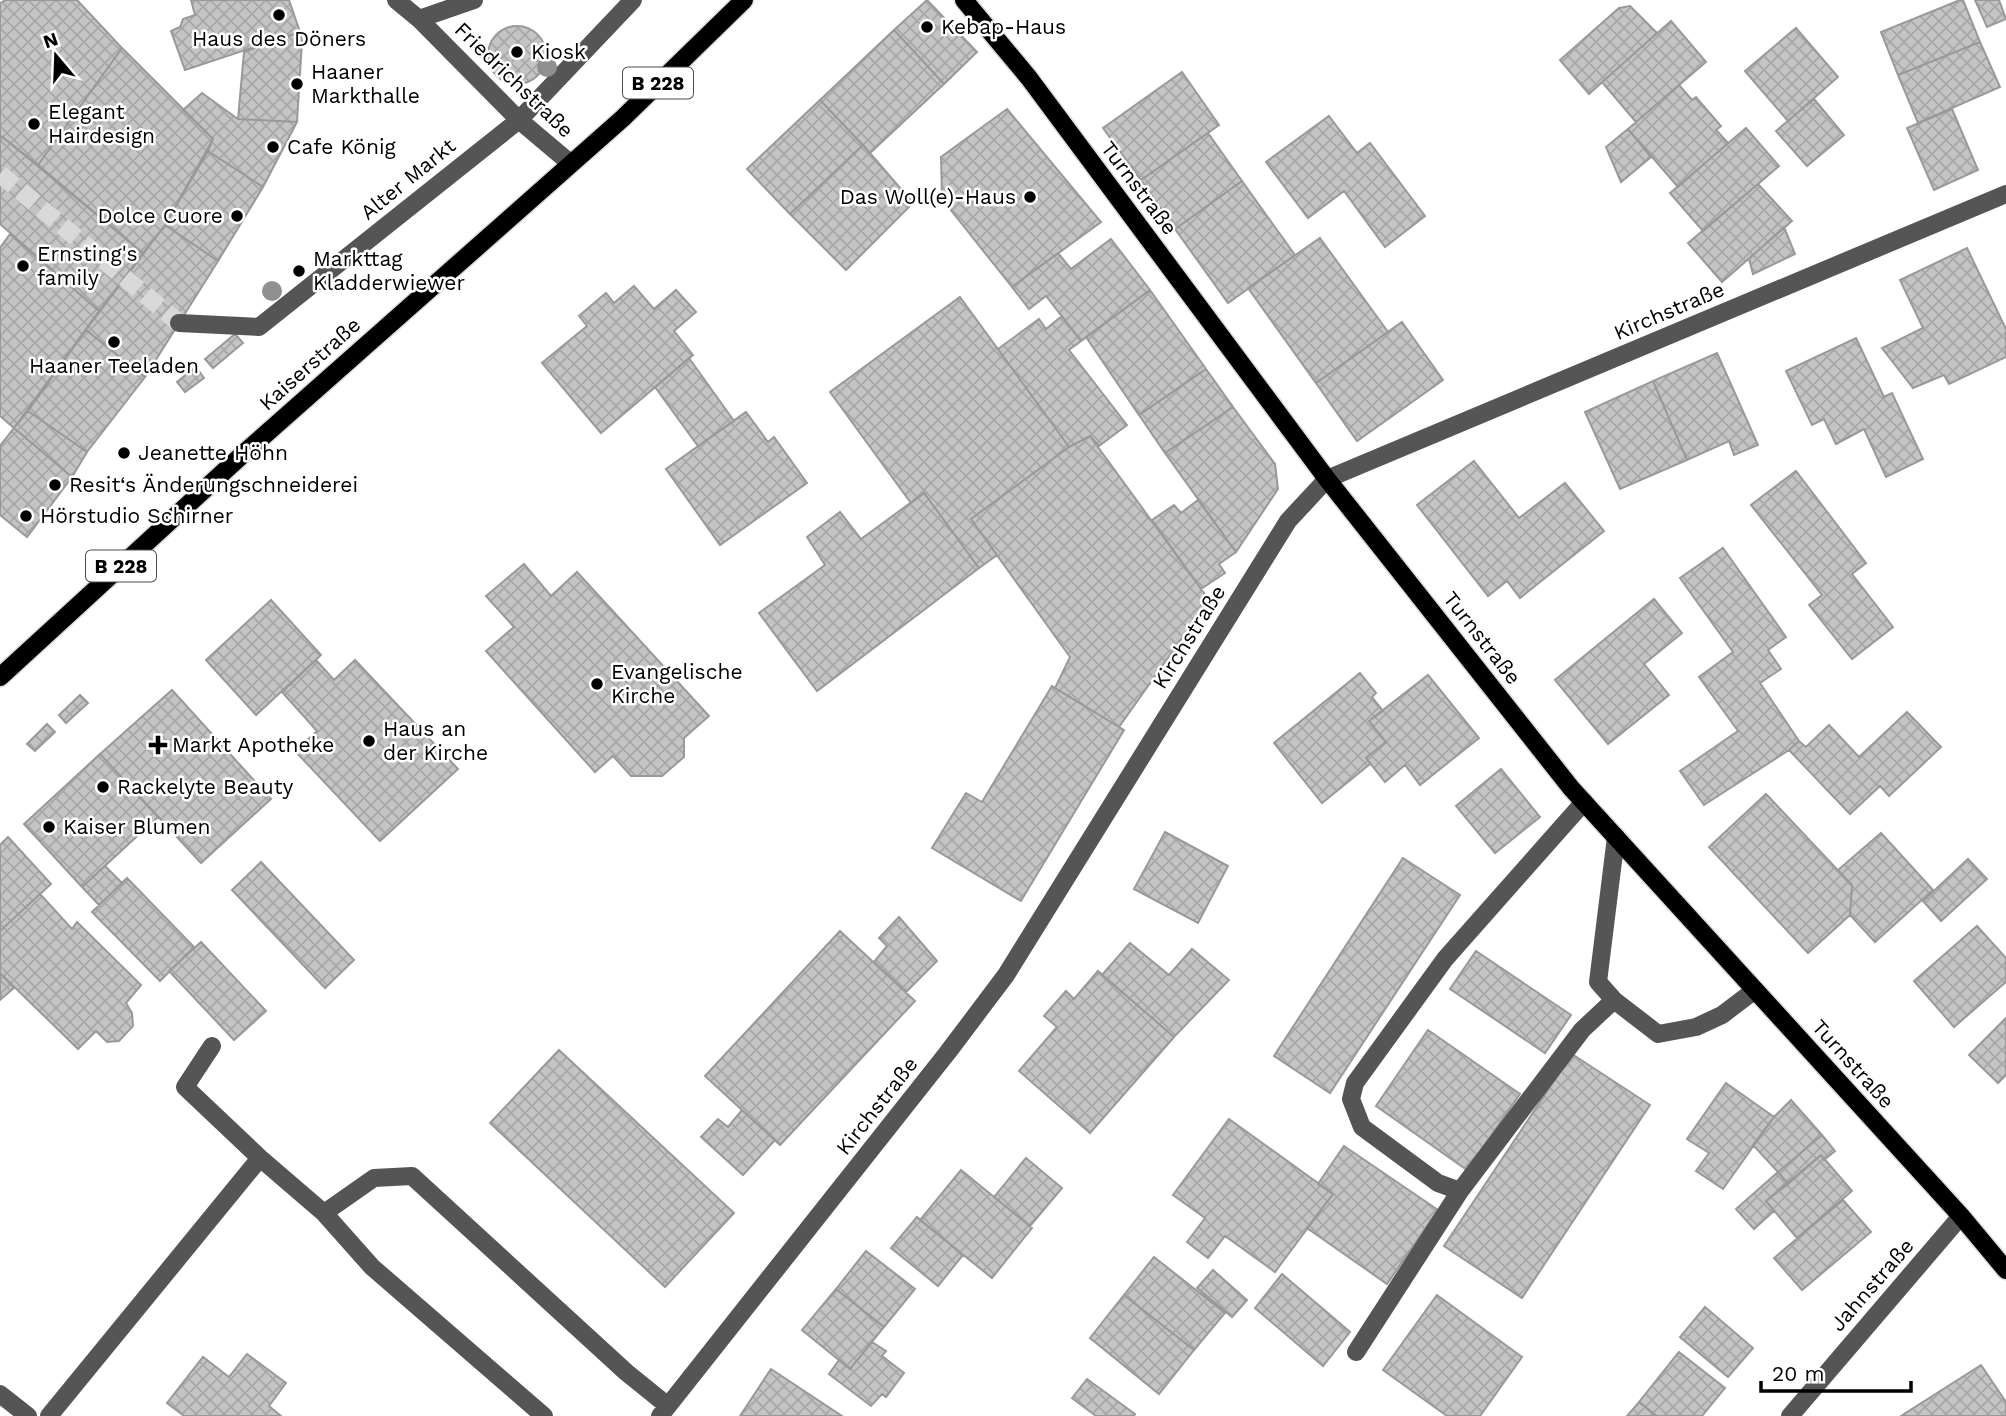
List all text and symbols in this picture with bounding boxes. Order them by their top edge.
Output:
marker: Haus des Döners [271,7,287,23]
place label: Kebap-Haus [941,14,1066,39]
street label: Friedrichstraße [450,17,579,143]
marker: Kebap-Haus [919,19,935,35]
north arrow [21,21,91,91]
place label: Haus des Döners [192,26,366,51]
text: N [40,27,61,54]
place label: Kiosk [531,39,586,64]
marker: Kiosk [509,44,525,60]
place label: Haaner Markthalle [311,59,420,108]
road number: B 228 [623,68,693,99]
marker: Haaner Markthalle [289,76,305,92]
place label: Elegant Hairdesign [48,99,155,148]
marker: Elegant Hairdesign [26,116,42,132]
street label: Alter Markt [355,133,460,225]
place label: Cafe König [287,134,397,159]
street label: Turnstraße [1096,136,1183,240]
marker: Cafe König [265,139,281,155]
place label: Das Woll(e)-Haus [840,184,1016,209]
marker: Das Woll(e)-Haus [1022,189,1038,205]
place label: Dolce Cuore [97,203,223,228]
marker: Dolce Cuore [229,208,245,224]
place label: Ernsting's family [37,241,138,290]
place label: Markttag Kladderwiewer [313,246,465,295]
marker: Ernsting's family [15,258,31,274]
marker: Markttag Kladderwiewer [291,263,307,279]
street label: Kirchstraße [1610,276,1728,345]
street label: Kaiserstraße [254,312,365,416]
marker: Haaner Teeladen [106,334,122,350]
place label: Haaner Teeladen [29,353,199,378]
place label: Jeanette Höhn [138,440,288,465]
marker: Jeanette Höhn [116,445,132,461]
place label: Resit‘s Änderungschneiderei [69,472,358,497]
marker: Resit‘s Änderungschneiderei [47,477,63,493]
place label: Hörstudio Schirner [40,503,234,528]
marker: Hörstudio Schirner [18,508,34,524]
road number: B 228 [86,551,156,582]
street label: Kirchstraße [1147,580,1230,693]
street label: Turnstraße [1438,586,1526,689]
place label: Evangelische Kirche [611,659,743,708]
marker: Evangelische Kirche [589,676,605,692]
place label: Haus an der Kirche [383,716,488,765]
place label: Markt Apotheke [172,732,334,757]
marker: Haus an der Kirche [361,733,377,749]
marker: Markt Apotheke [150,737,166,753]
place label: Rackelyte Beauty [117,774,294,799]
marker: Rackelyte Beauty [95,779,111,795]
place label: Kaiser Blumen [63,814,211,839]
marker: Kaiser Blumen [41,819,57,835]
street label: Turnstraße [1807,1014,1900,1113]
street label: Kirchstraße [831,1052,923,1160]
street label: Jahnstraße [1825,1233,1919,1336]
scale bar [1761,1350,1912,1394]
text: 20 m [1772,1361,1824,1386]

